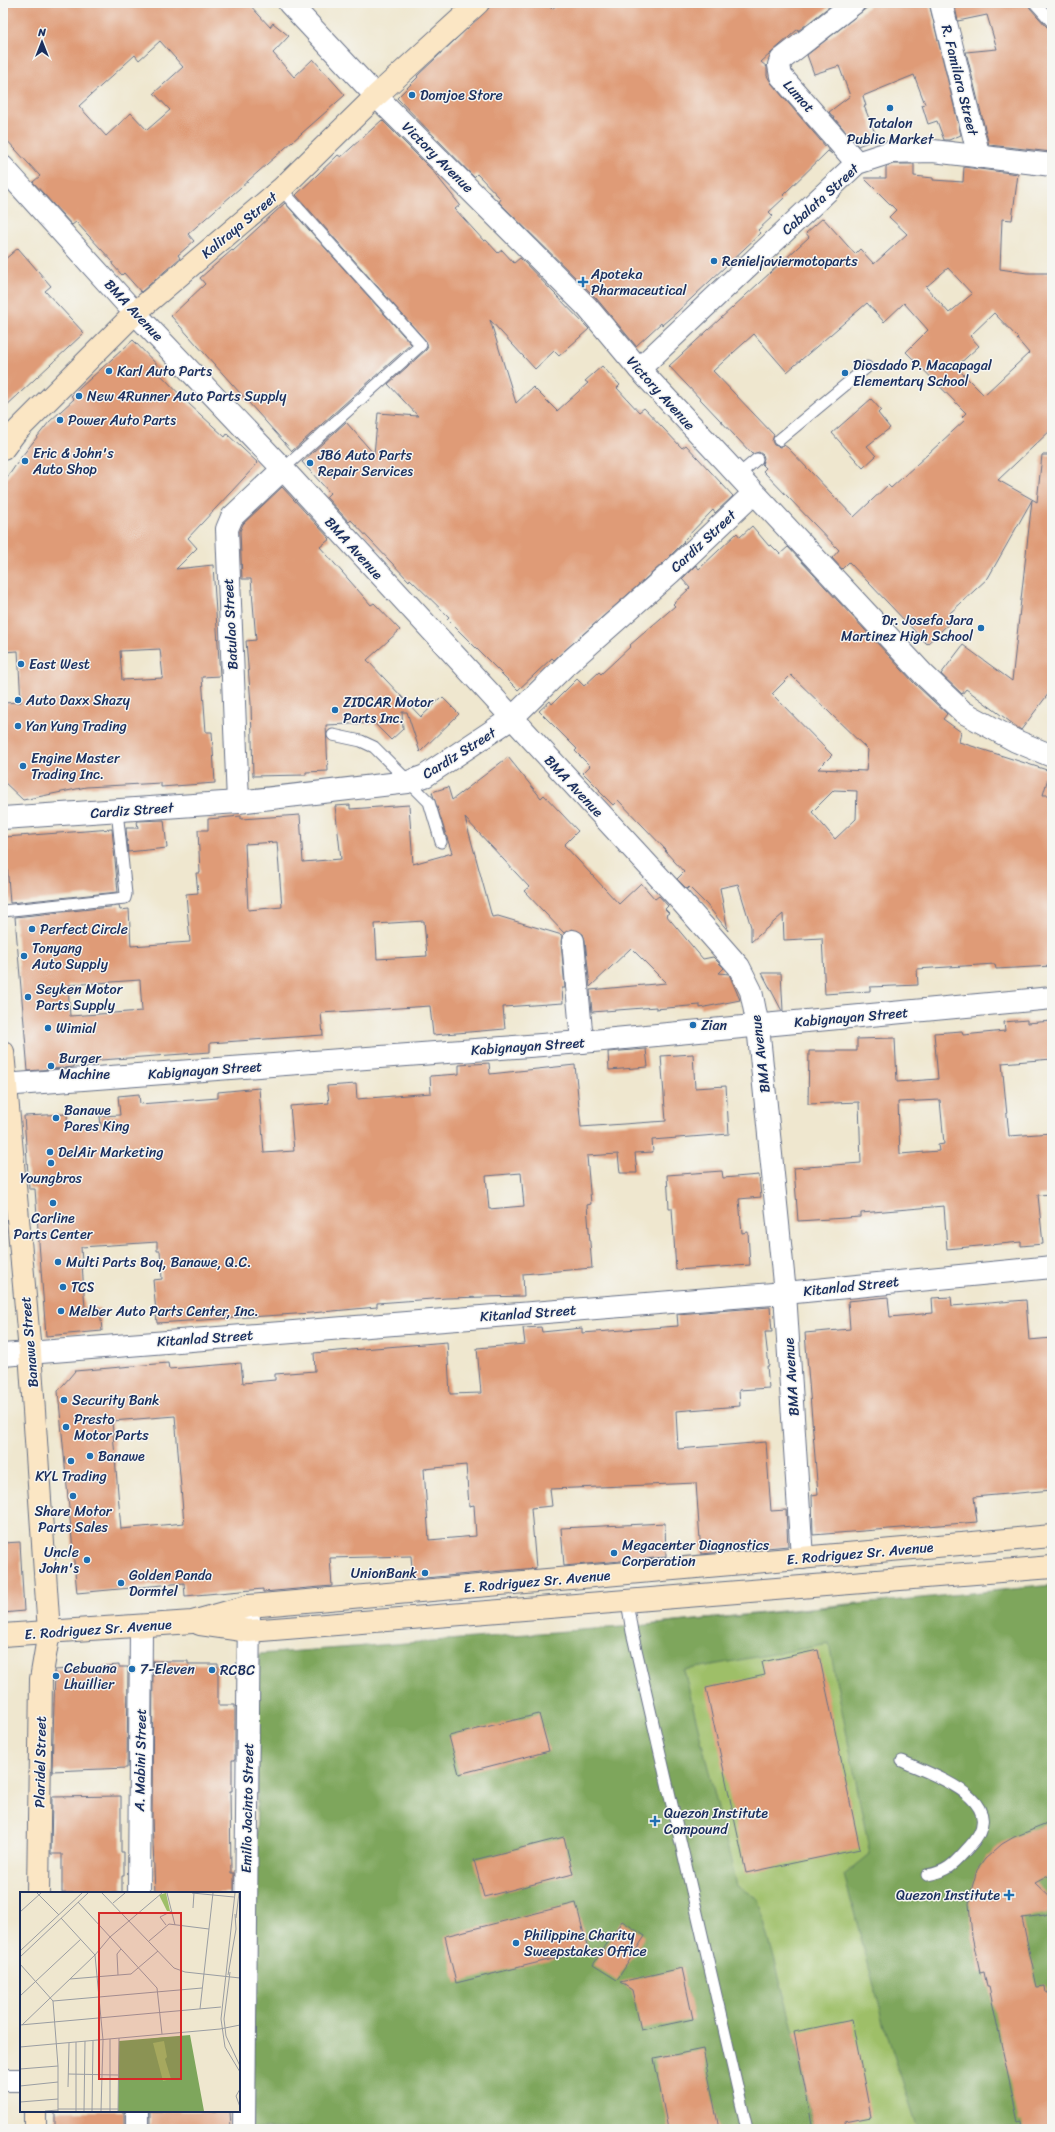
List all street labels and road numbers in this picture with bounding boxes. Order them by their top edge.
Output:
street label: R. Familara Street [934,22,986,139]
street label: Lumot [777,74,821,119]
street label: Victory Avenue [396,115,480,199]
street label: Cabalata Street [776,156,866,241]
street label: Kaliraya Street [195,185,284,265]
street label: BMA Avenue [98,273,170,348]
street label: Victory Avenue [620,350,701,437]
street label: Cardiz Street [664,503,743,579]
street label: BMA Avenue [318,511,389,586]
street label: Batulao Street [216,578,245,670]
street label: Cardiz Street [417,720,502,786]
street label: BMA Avenue [538,749,610,824]
street label: Cardiz Street [90,795,176,826]
street label: Kabignayan Street [793,1000,909,1035]
street label: BMA Avenue [743,1013,778,1094]
street label: Kabignayan Street [470,1030,586,1063]
street label: Kabignayan Street [147,1054,263,1087]
street label: Kitanlad Street [802,1269,900,1304]
street label: Banawe Street [13,1295,46,1388]
street label: Kitanlad Street [479,1298,577,1329]
street label: Kitanlad Street [156,1323,254,1354]
street label: BMA Avenue [776,1337,807,1417]
street label: E. Rodriguez Sr. Avenue [786,1535,935,1572]
street label: E. Rodriguez Sr. Avenue [463,1563,612,1600]
street label: E. Rodriguez Sr. Avenue [24,1612,173,1647]
street label: A. Mabini Street [127,1708,154,1813]
street label: Plaridel Street [27,1716,54,1808]
street label: Emilio Jacinto Street [234,1743,261,1873]

